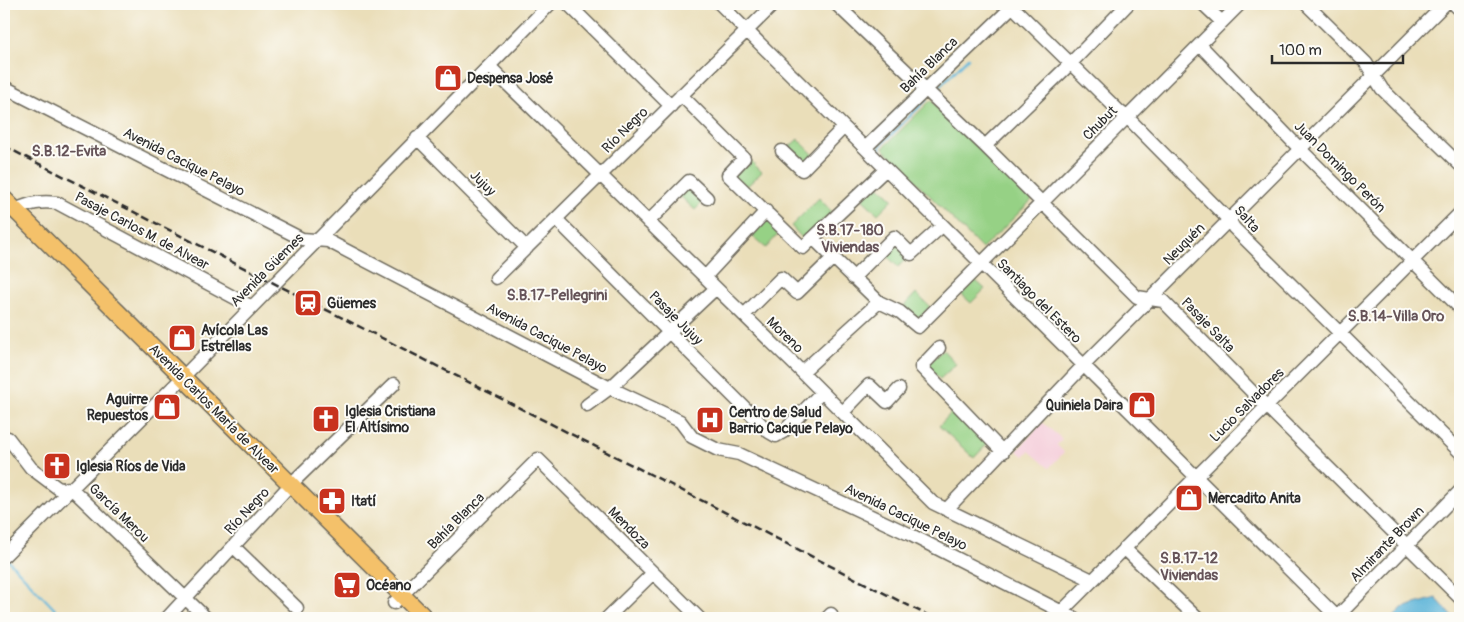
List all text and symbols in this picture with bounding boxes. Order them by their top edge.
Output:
scale bar [1272,32,1403,64]
street label: Bahía Blanca [897,33,961,97]
text: 100 m [1279,41,1322,60]
shop icon: Despensa José [433,63,463,93]
place label: Despensa José [467,70,554,87]
street label: Chubut [1079,102,1121,144]
street label: Río Negro [598,103,652,157]
street label: Juan Domingo Perón [1291,118,1389,216]
street label: Avenida Cacique Pelayo [120,124,248,200]
district label: S.B.12-Evita [32,142,106,161]
street label: Jujuy [466,166,500,200]
street label: Pasaje Carlos M. de Alvear [72,188,212,274]
street label: Salta [1231,202,1263,236]
street label: Neuquén [1159,219,1209,269]
district label: S.B.17-180 Viviendas [816,221,884,257]
street label: Avenida Güemes [227,229,308,310]
street label: Santiago del Estero [993,255,1085,347]
district label: S.B.17-Pellegrini [507,286,608,305]
street label: Pasaje Jujuy [645,287,707,349]
station icon: Güemes [293,288,323,318]
street label: Pasaje Salta [1178,294,1238,356]
place label: Güemes [327,295,377,312]
street label: Avenida Cacique Pelayo [484,299,611,377]
district label: S.B.14-Villa Oro [1348,307,1444,326]
street label: Moreno [763,313,807,357]
place label: Avícola Las Estrellas [201,322,268,355]
shop icon: Avícola Las Estrellas [167,323,197,353]
street label: Avenida Carlos María de Alvear [145,340,283,478]
street label: Lucio Salvadores [1206,364,1288,446]
shop icon: Quiniela Daira [1127,390,1157,420]
place label: Aguirre Repuestos [87,391,149,424]
shop icon: Aguirre Repuestos [152,392,182,422]
place label: Quiniela Daira [1046,397,1123,414]
place label: Iglesia Cristiana El Altísimo [345,403,436,436]
church icon: Iglesia Cristiana El Altísimo [311,404,341,434]
place label: Centro de Salud Barrio Cacique Pelayo [729,404,853,437]
hospital icon: Centro de Salud Barrio Cacique Pelayo [695,405,725,435]
church icon: Iglesia Ríos de Vida [42,451,72,481]
place label: Iglesia Ríos de Vida [76,458,186,475]
street label: García Merou [85,480,153,546]
street label: Avenida Cacique Pelayo [842,480,970,554]
shop icon: Mercadito Anita [1174,483,1204,513]
street label: Río Negro [221,484,273,538]
pharmacy icon: Itatí [317,486,347,516]
street label: Bahía Blanca [424,489,488,553]
place label: Mercadito Anita [1208,490,1301,507]
place label: Itatí [351,493,376,510]
street label: Almirante Brown [1346,502,1428,586]
street label: Mendoza [604,503,654,553]
district label: S.B.17-12 Viviendas [1160,549,1218,585]
supermarket icon: Océano [332,570,362,600]
place label: Océano [366,577,412,594]

